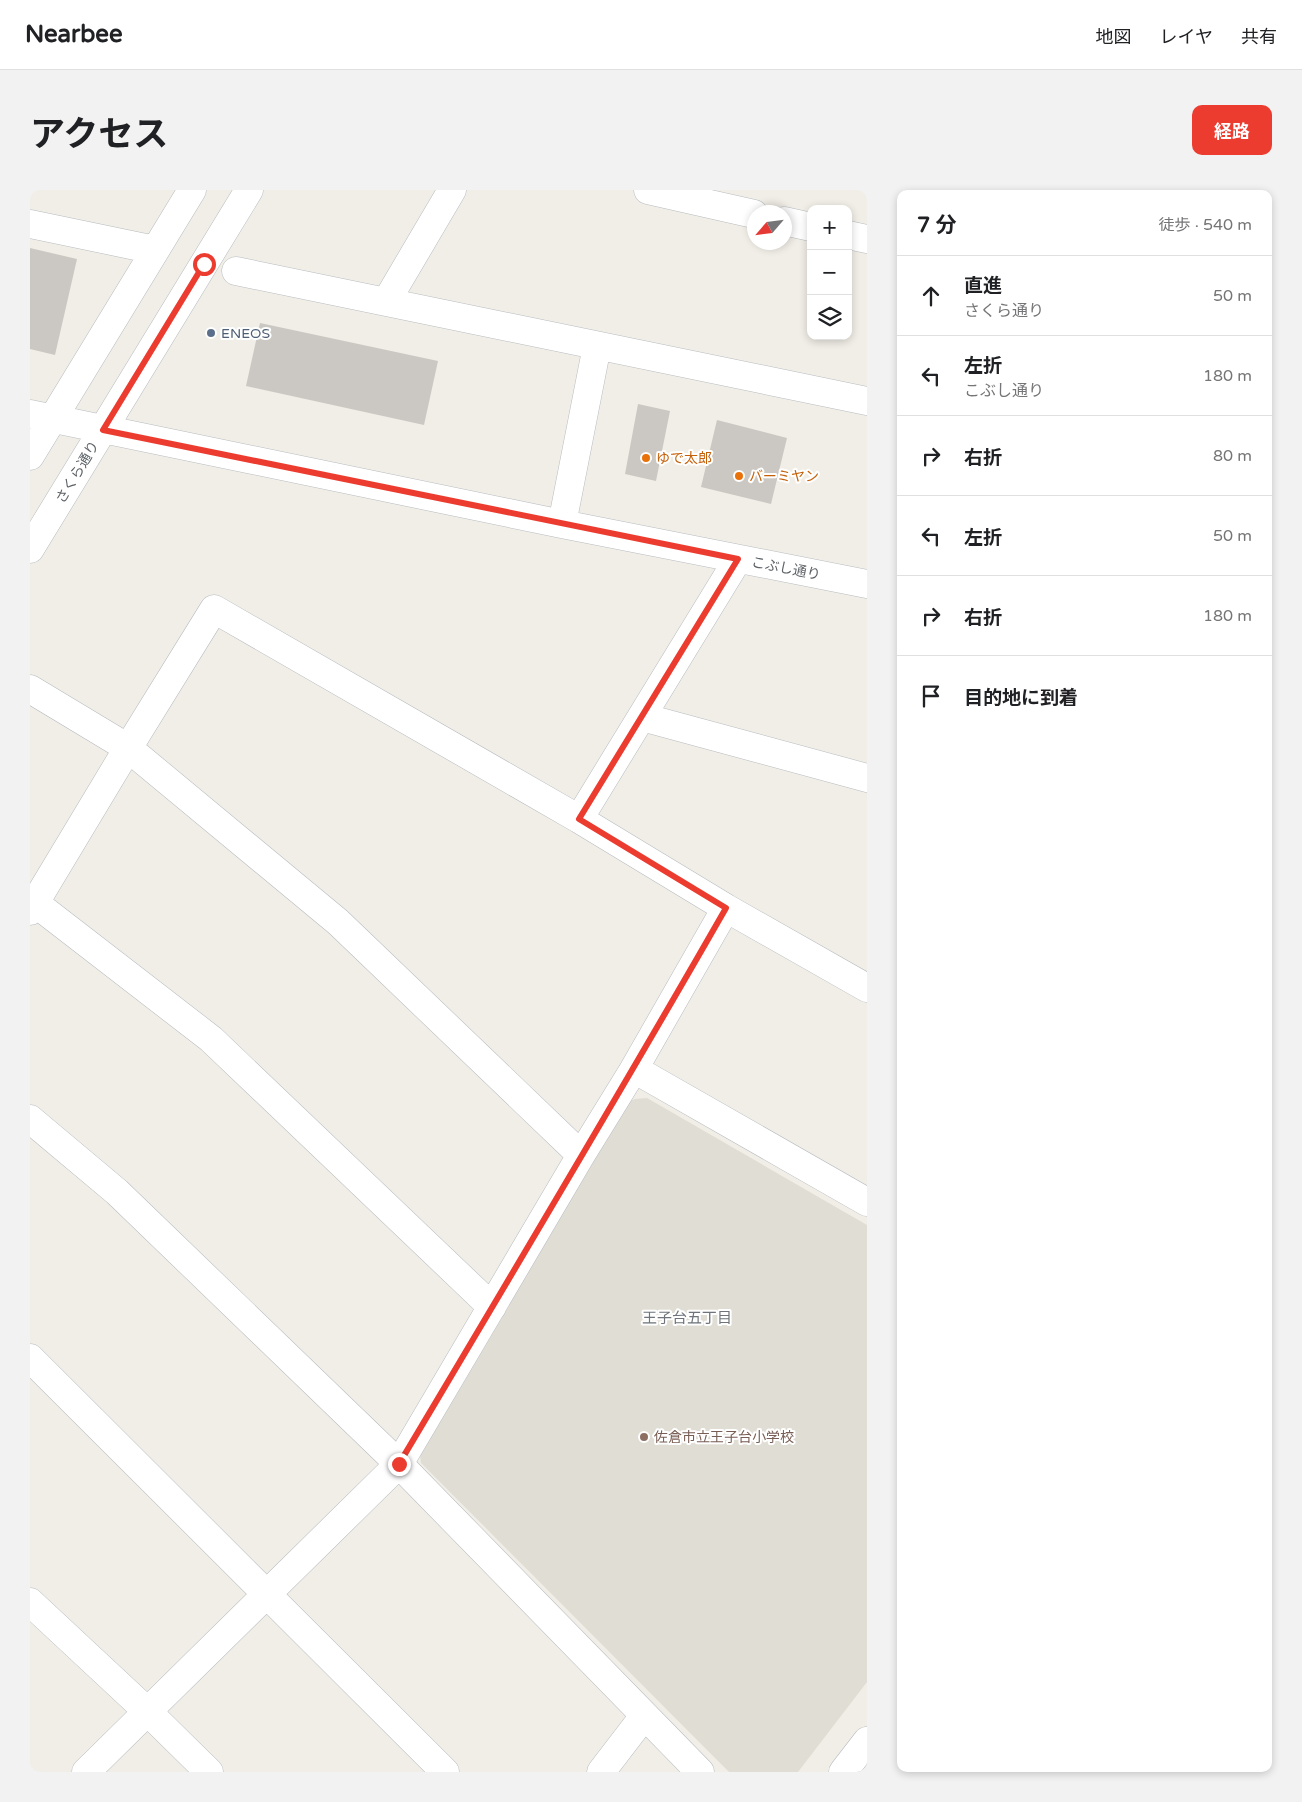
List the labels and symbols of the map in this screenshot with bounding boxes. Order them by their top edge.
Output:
north arrow [747,205,792,250]
route start [193,253,216,276]
place label: ENEOS [221,325,270,342]
marker: ENEOS [205,327,217,339]
street label: さくら通り [52,438,103,507]
place label: ゆで太郎 [656,450,712,467]
marker: ゆで太郎 [640,452,652,464]
place label: バーミヤン [749,468,819,485]
marker: バーミヤン [733,470,745,482]
street label: こぶし通り [750,553,822,584]
district label: 王子台五丁目 [642,1309,732,1327]
place label: 佐倉市立王子台小学校 [654,1429,794,1446]
marker: 佐倉市立王子台小学校 [638,1431,650,1443]
route end [388,1453,411,1476]

